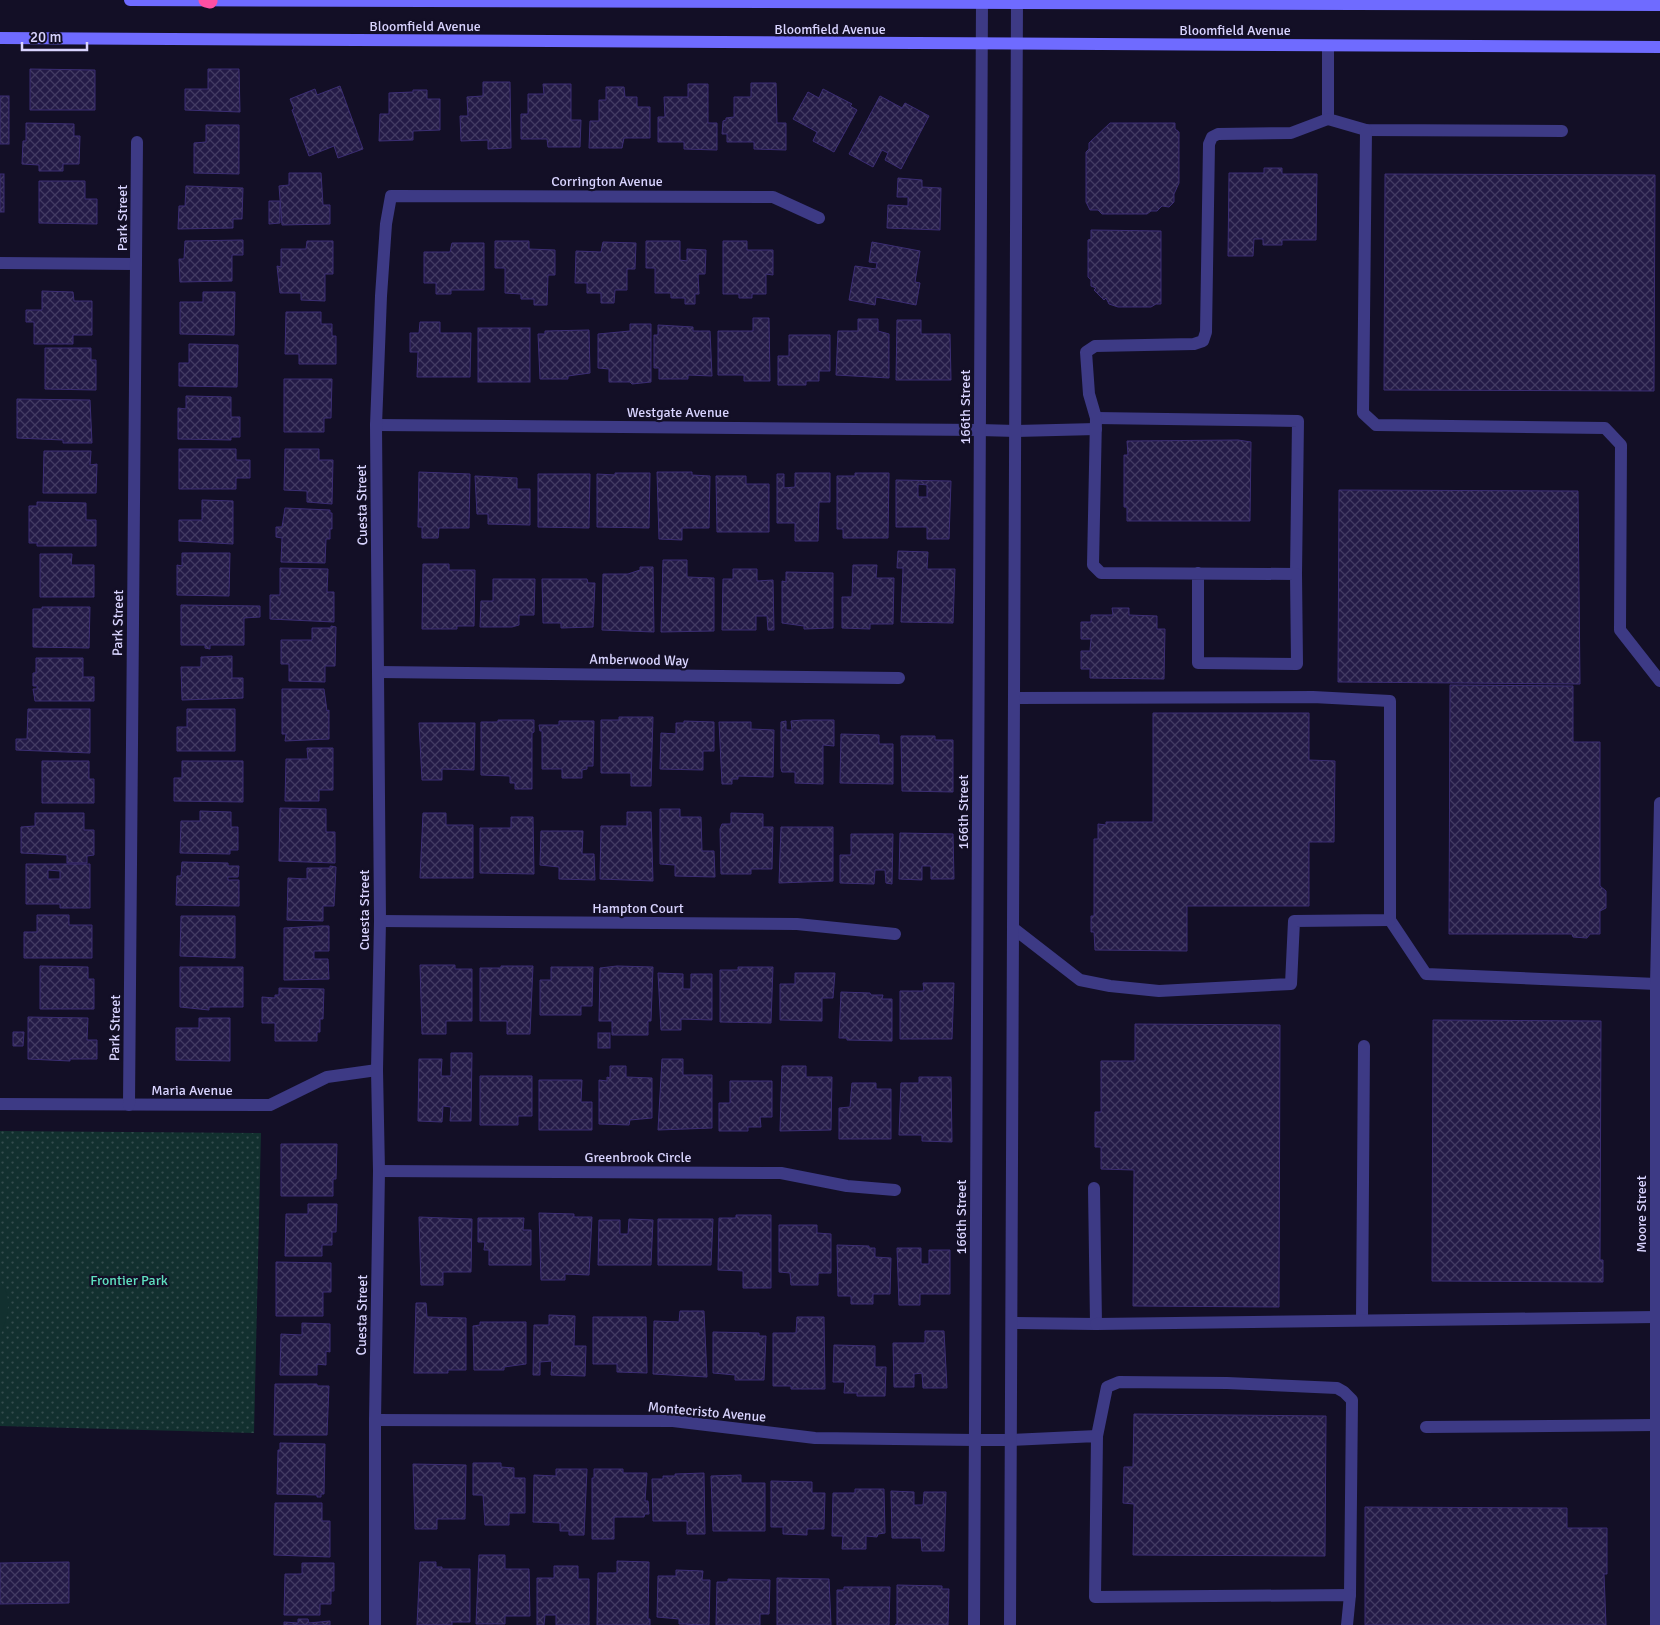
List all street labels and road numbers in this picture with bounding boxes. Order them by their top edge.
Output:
street label: Bloomfield Avenue [369,18,481,35]
street label: Bloomfield Avenue [774,21,886,38]
street label: Bloomfield Avenue [1179,22,1291,39]
street label: Corrington Avenue [551,173,663,190]
street label: Park Street [114,185,131,251]
street label: 166th Street [957,370,974,444]
street label: Westgate Avenue [627,404,729,421]
street label: Cuesta Street [353,464,371,545]
street label: Park Street [109,590,127,656]
street label: Amberwood Way [589,651,689,669]
street label: 166th Street [955,775,972,849]
street label: Cuesta Street [356,870,373,950]
street label: Hampton Court [592,900,684,917]
street label: Park Street [106,995,124,1061]
street label: Maria Avenue [151,1082,233,1099]
street label: Greenbrook Circle [584,1149,692,1166]
street label: Moore Street [1633,1175,1650,1253]
street label: 166th Street [953,1180,970,1254]
street label: Cuesta Street [353,1274,371,1355]
street label: Montecristo Avenue [647,1398,767,1426]

